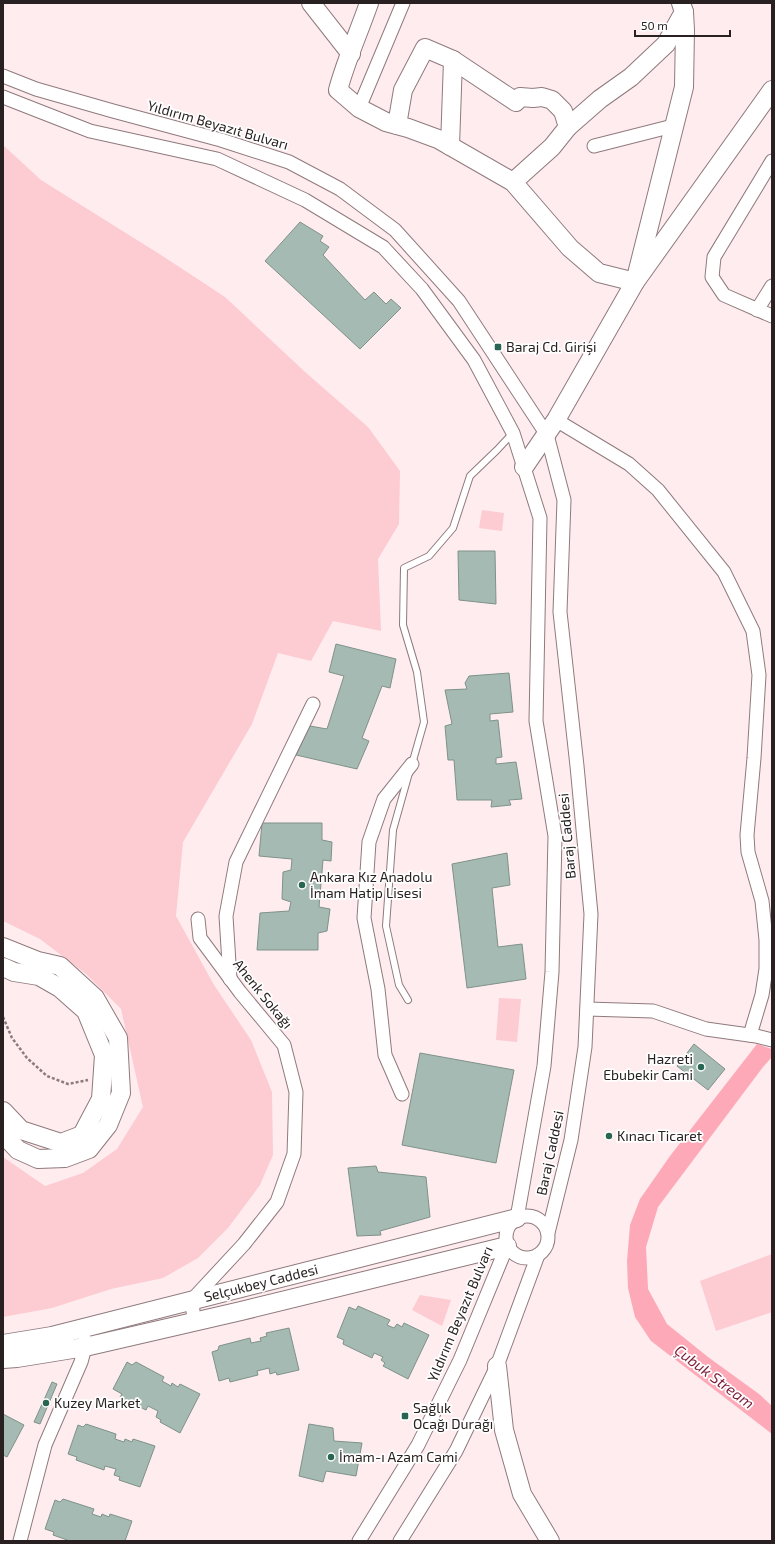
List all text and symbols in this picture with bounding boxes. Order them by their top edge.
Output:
scale bar [635,12,730,38]
text: 50 m [641,18,668,32]
street label: Yıldırım Beyazıt Bulvarı [146,96,291,153]
place label: Baraj Cd. Girişi [506,338,597,356]
marker: Baraj Cd. Girişi [493,342,503,352]
street label: Baraj Caddesi [554,792,579,880]
place label: Ankara Kız Anadolu İmam Hatip Lisesi [310,868,432,901]
marker: Ankara Kız Anadolu İmam Hatip Lisesi [297,880,307,890]
street label: Ahenk Sokağı [230,955,297,1032]
place label: Hazreti Ebubekir Cami [603,1050,693,1083]
marker: Hazreti Ebubekir Cami [696,1062,706,1072]
street label: Baraj Caddesi [532,1109,567,1197]
place label: Kınacı Ticaret [617,1127,702,1144]
marker: Kınacı Ticaret [604,1131,614,1141]
street label: Yıldırım Beyazıt Bulvarı [423,1243,496,1384]
street label: Selçukbey Caddesi [202,1260,320,1306]
water label: Çubuk Stream [671,1340,758,1413]
place label: Kuzey Market [54,1394,140,1411]
marker: Kuzey Market [41,1398,51,1408]
place label: Sağlık Ocağı Durağı [413,1399,493,1432]
marker: Sağlık Ocağı Durağı [400,1411,410,1421]
place label: İmam-ı Azam Cami [339,1448,458,1465]
marker: İmam-ı Azam Cami [326,1452,336,1462]

